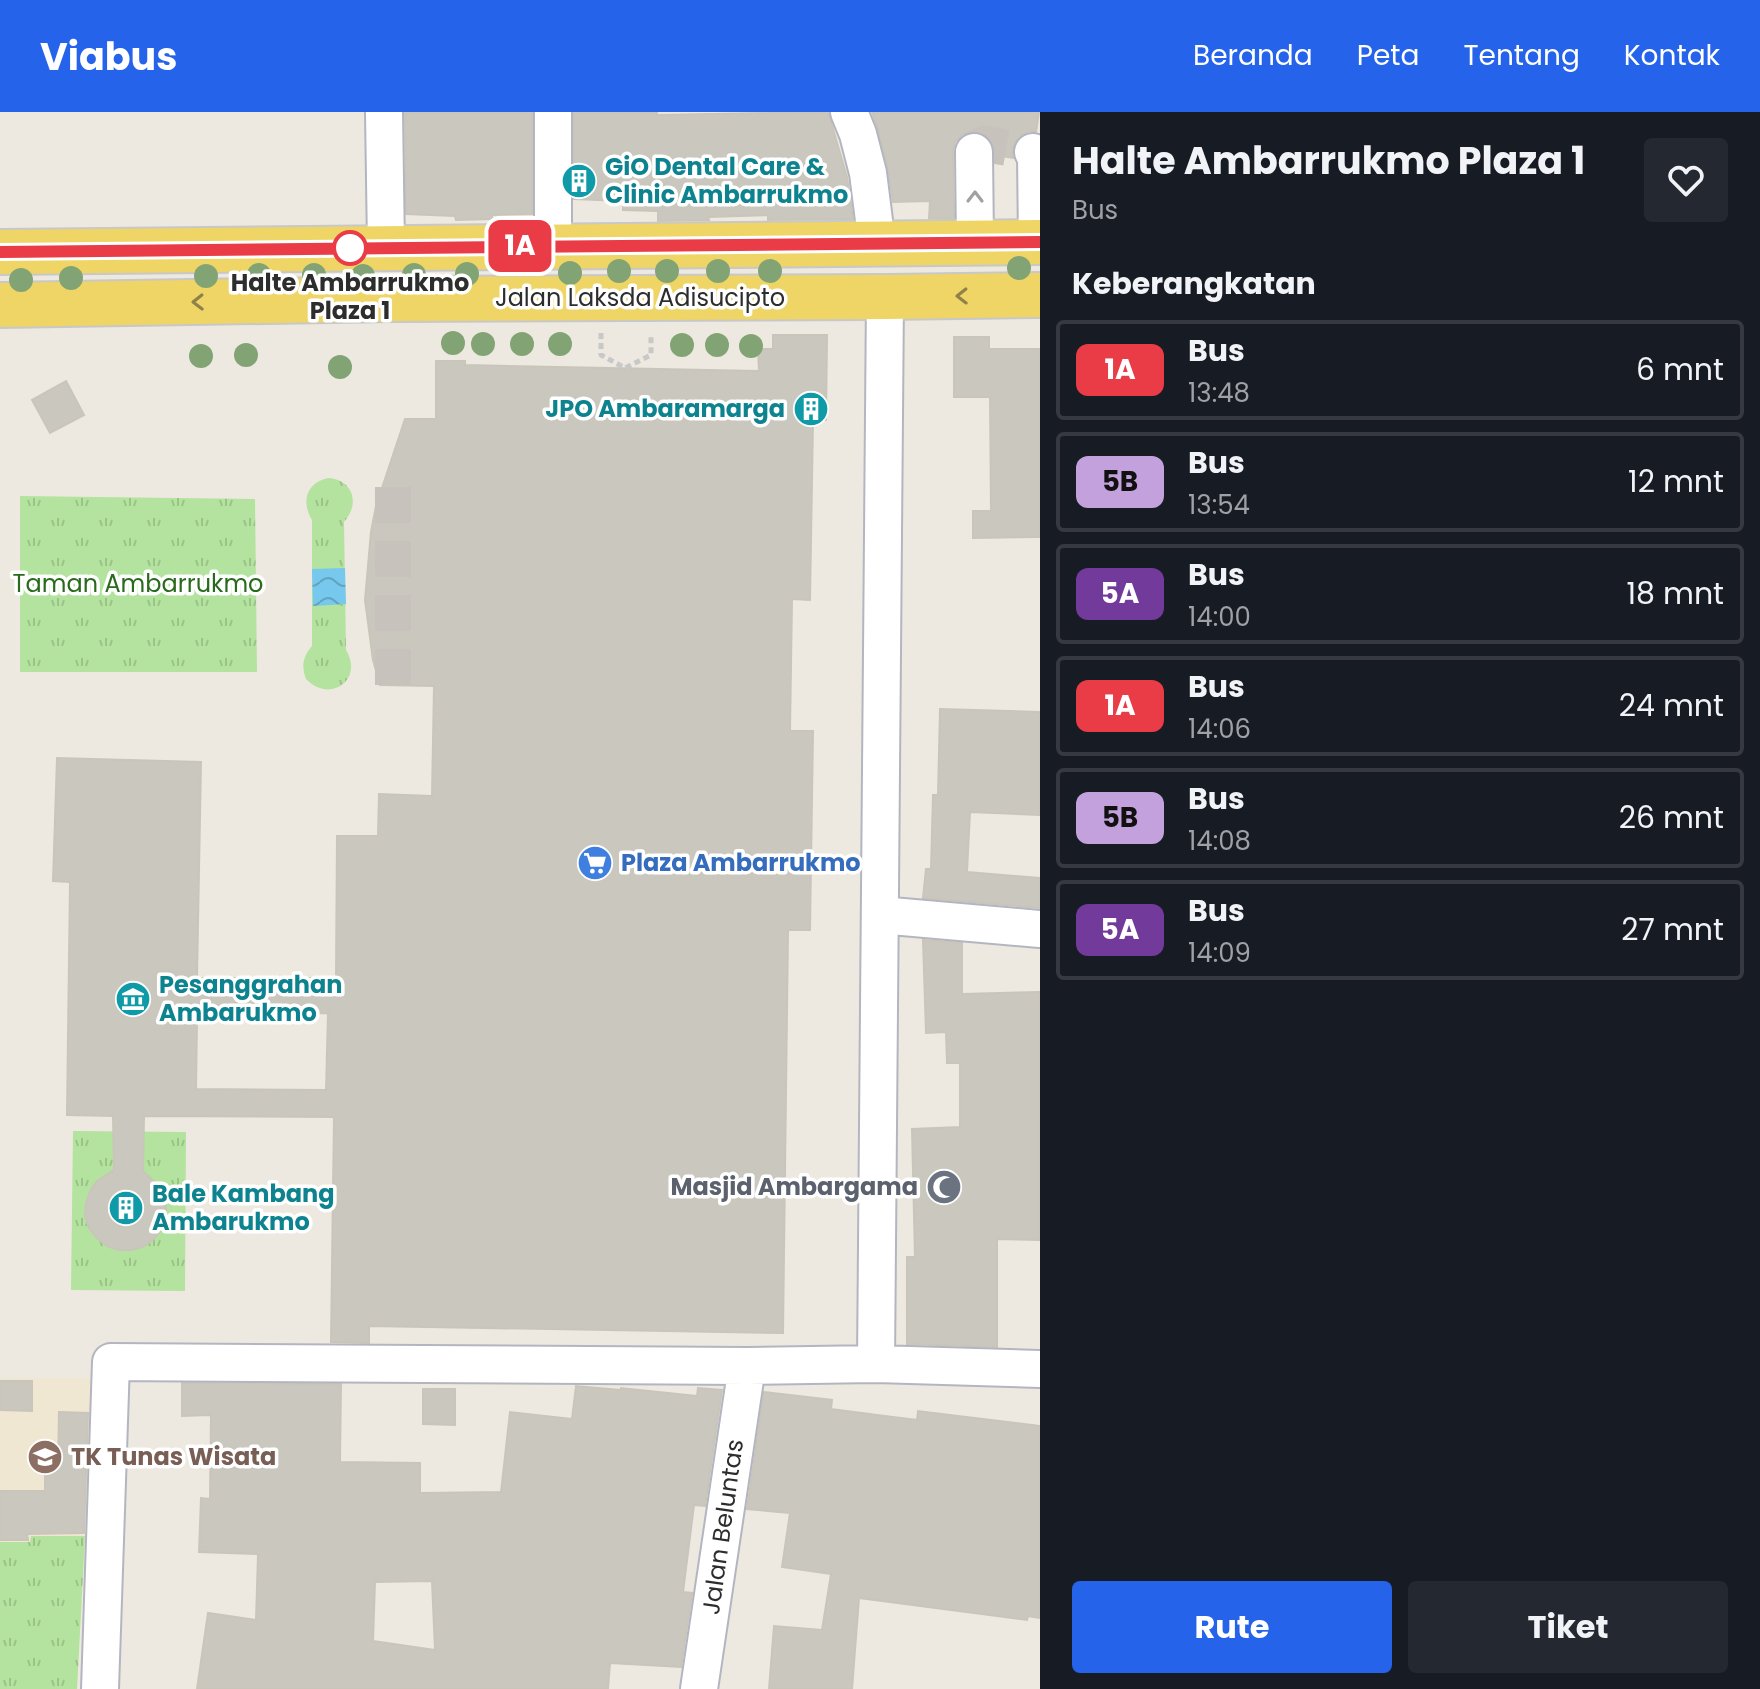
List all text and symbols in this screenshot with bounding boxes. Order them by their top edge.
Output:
text: Viabus [40,30,177,83]
text: Beranda [1193,36,1313,75]
text: Peta [1357,36,1419,75]
text: Tentang [1463,36,1580,75]
text: Kontak [1624,36,1720,75]
text: Halte Ambarrukmo Plaza 1 [1072,134,1585,187]
button: heart [1644,138,1728,222]
place label: GiO Dental Care & Clinic Ambarrukmo [605,150,848,211]
building icon: GiO Dental Care & Clinic Ambarrukmo [560,162,598,200]
one-way arrow [966,190,984,203]
text: Bus [1072,192,1118,228]
line badge: 1A [484,220,556,272]
text: 1A [504,226,536,265]
marker: Halte Ambarrukmo Plaza 1 [333,231,367,265]
text: Keberangkatan [1072,262,1316,305]
place label: Halte Ambarrukmo Plaza 1 [231,266,469,327]
street label: Jalan Laksda Adisucipto [495,281,785,314]
one-way arrow [955,287,968,305]
one-way arrow [191,293,204,311]
text: Bus [1188,329,1245,372]
text: 6 mnt [1636,348,1724,391]
text: 1A [1104,350,1136,389]
text: 13:48 [1188,375,1250,411]
building icon: JPO Ambaramarga [792,390,830,428]
place label: JPO Ambaramarga [545,392,785,425]
text: Bus [1188,441,1245,484]
text: 12 mnt [1628,460,1724,503]
text: 5B [1102,462,1138,501]
text: 13:54 [1188,487,1250,523]
text: Bus [1188,553,1245,596]
park label: Taman Ambarrukmo [13,567,263,600]
text: 18 mnt [1626,572,1724,615]
text: 5A [1101,574,1139,613]
text: 14:00 [1188,599,1251,635]
text: Bus [1188,665,1245,708]
text: 24 mnt [1619,684,1724,727]
text: 1A [1104,686,1136,725]
text: 14:06 [1188,711,1251,747]
text: Bus [1188,777,1245,820]
text: 26 mnt [1619,796,1724,839]
text: 5B [1102,798,1138,837]
text: 14:08 [1188,823,1251,859]
supermarket icon: Plaza Ambarrukmo [576,844,614,882]
place label: Plaza Ambarrukmo [621,846,861,879]
text: Bus [1188,889,1245,932]
text: 27 mnt [1621,908,1724,951]
text: 5A [1101,910,1139,949]
text: 14:09 [1188,935,1251,971]
place label: Pesanggrahan Ambarukmo [159,968,342,1029]
museum icon: Pesanggrahan Ambarukmo [114,980,152,1018]
mosque icon: Masjid Ambargama [925,1168,963,1206]
place label: Masjid Ambargama [670,1170,918,1203]
place label: Bale Kambang Ambarukmo [152,1177,335,1238]
building icon: Bale Kambang Ambarukmo [107,1189,145,1227]
street label: Jalan Beluntas [694,1437,751,1617]
school or university icon: TK Tunas Wisata [26,1438,64,1476]
place label: TK Tunas Wisata [71,1440,276,1473]
button: Rute [1072,1581,1392,1673]
button: Tiket [1408,1581,1728,1673]

